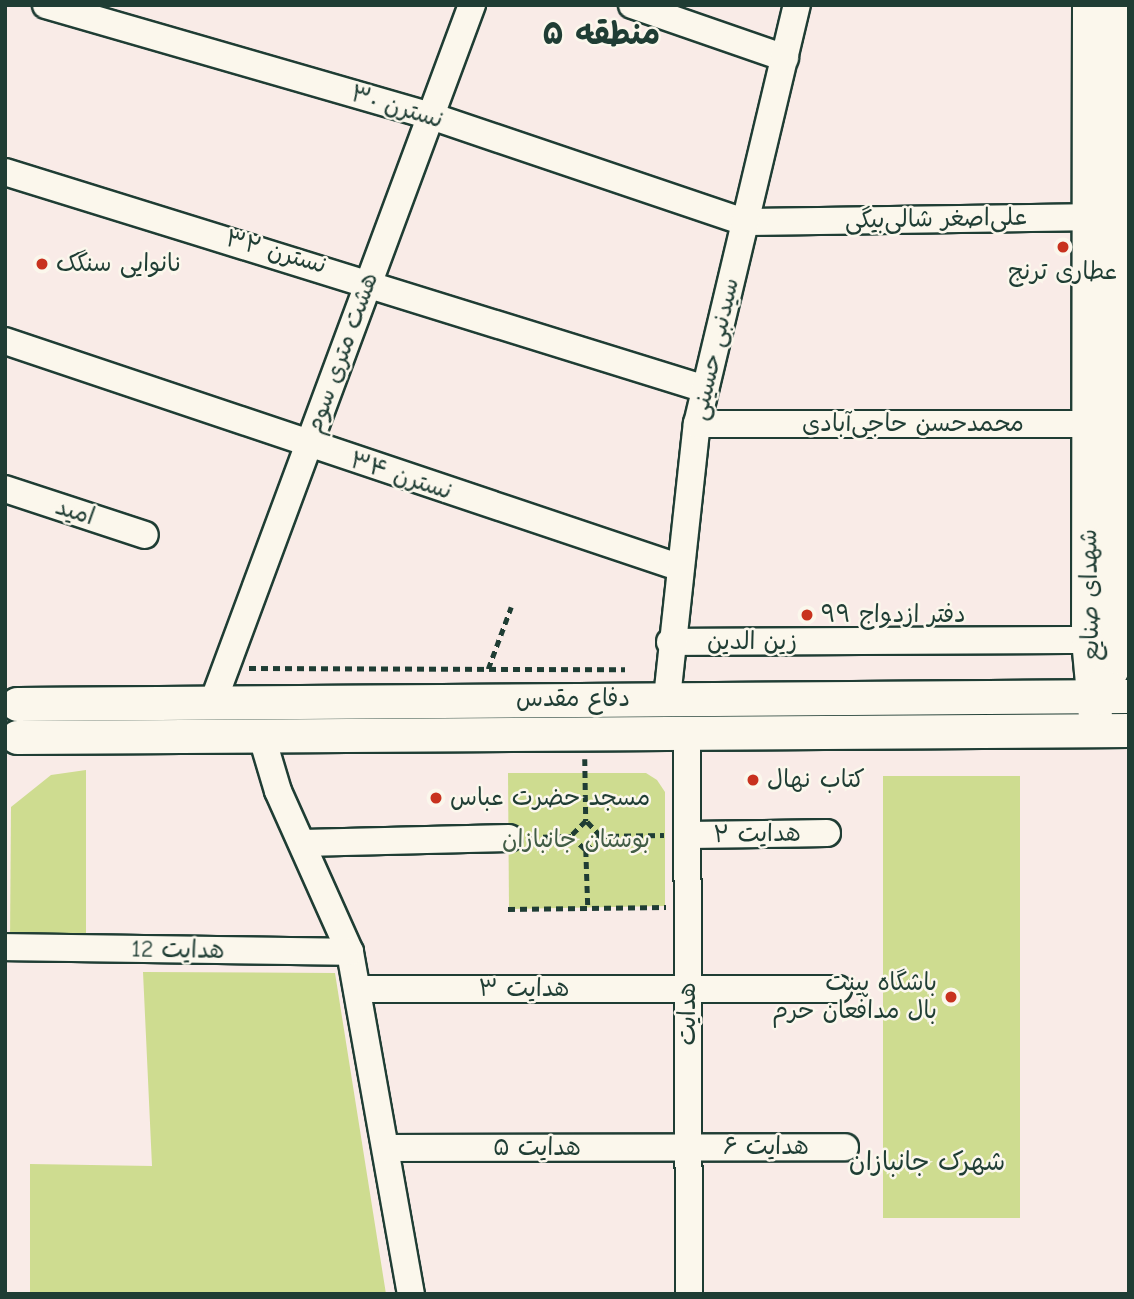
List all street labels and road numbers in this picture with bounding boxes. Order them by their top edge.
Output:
street label: نسترن ۳۰ [347,79,447,135]
street label: علی‌اصغر شالی‌بیگی [845,203,1027,235]
street label: نسترن ۳۲ [222,224,330,280]
street label: هشت متری سوم [300,269,384,437]
street label: سیدنبی حسینی [685,275,745,423]
street label: محمدحسن حاجی‌آبادی [802,410,1024,438]
street label: نسترن ۳۴ [346,446,456,506]
street label: امید [52,492,98,532]
street label: شهدای صنایع [1074,529,1106,661]
street label: زین الدین [707,628,797,656]
street label: دفاع مقدس [516,685,630,713]
street label: هدایت ۲ [713,819,801,849]
street label: هدایت 12 [131,935,225,965]
street label: هدایت ۳ [479,975,569,1003]
street label: هدایت [674,982,702,1046]
street label: هدایت ۶ [723,1133,809,1161]
street label: هدایت ۵ [493,1134,581,1162]

